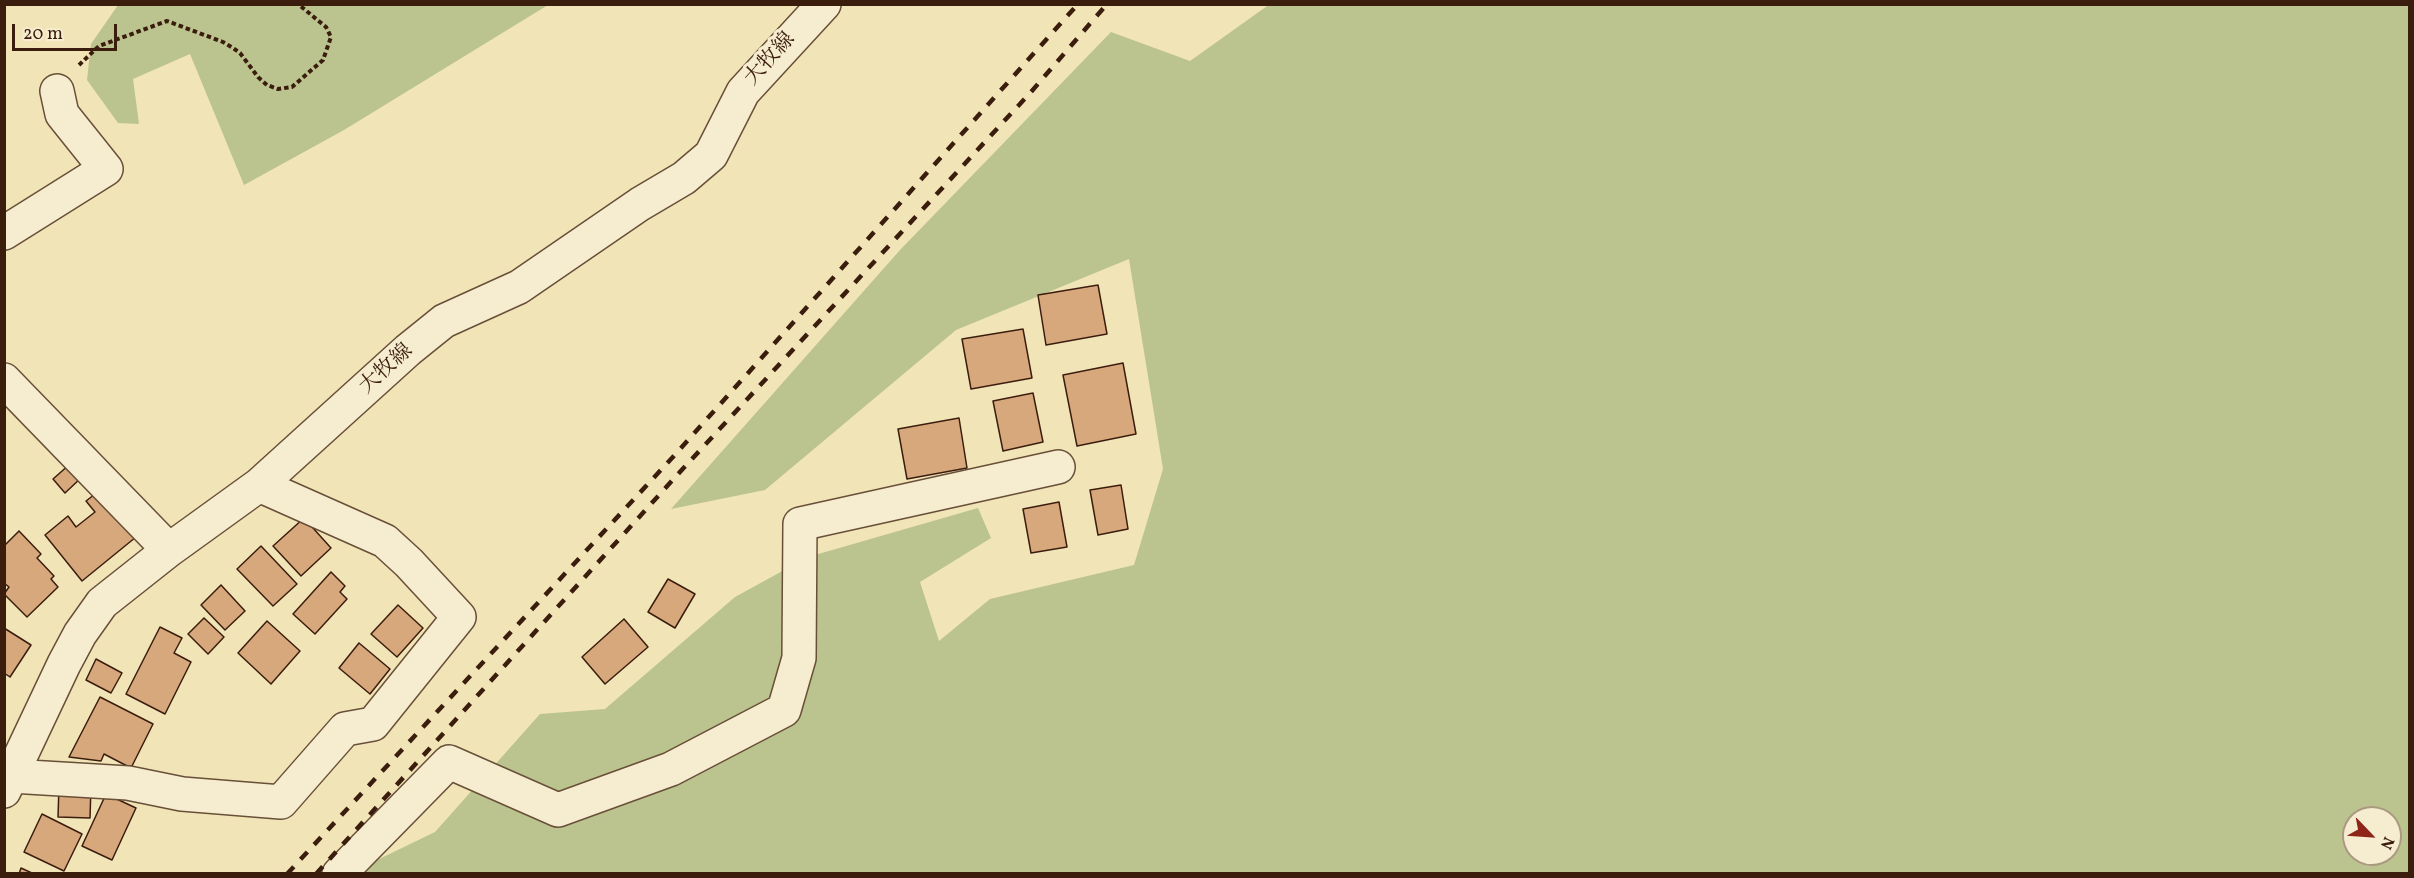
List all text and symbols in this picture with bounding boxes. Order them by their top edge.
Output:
scale bar [15,12,120,50]
text: 20 m [23,22,63,47]
street label: 大牧線 [741,28,801,92]
street label: 大牧線 [355,340,419,400]
north arrow [2342,806,2402,866]
text: N [2374,833,2399,853]

